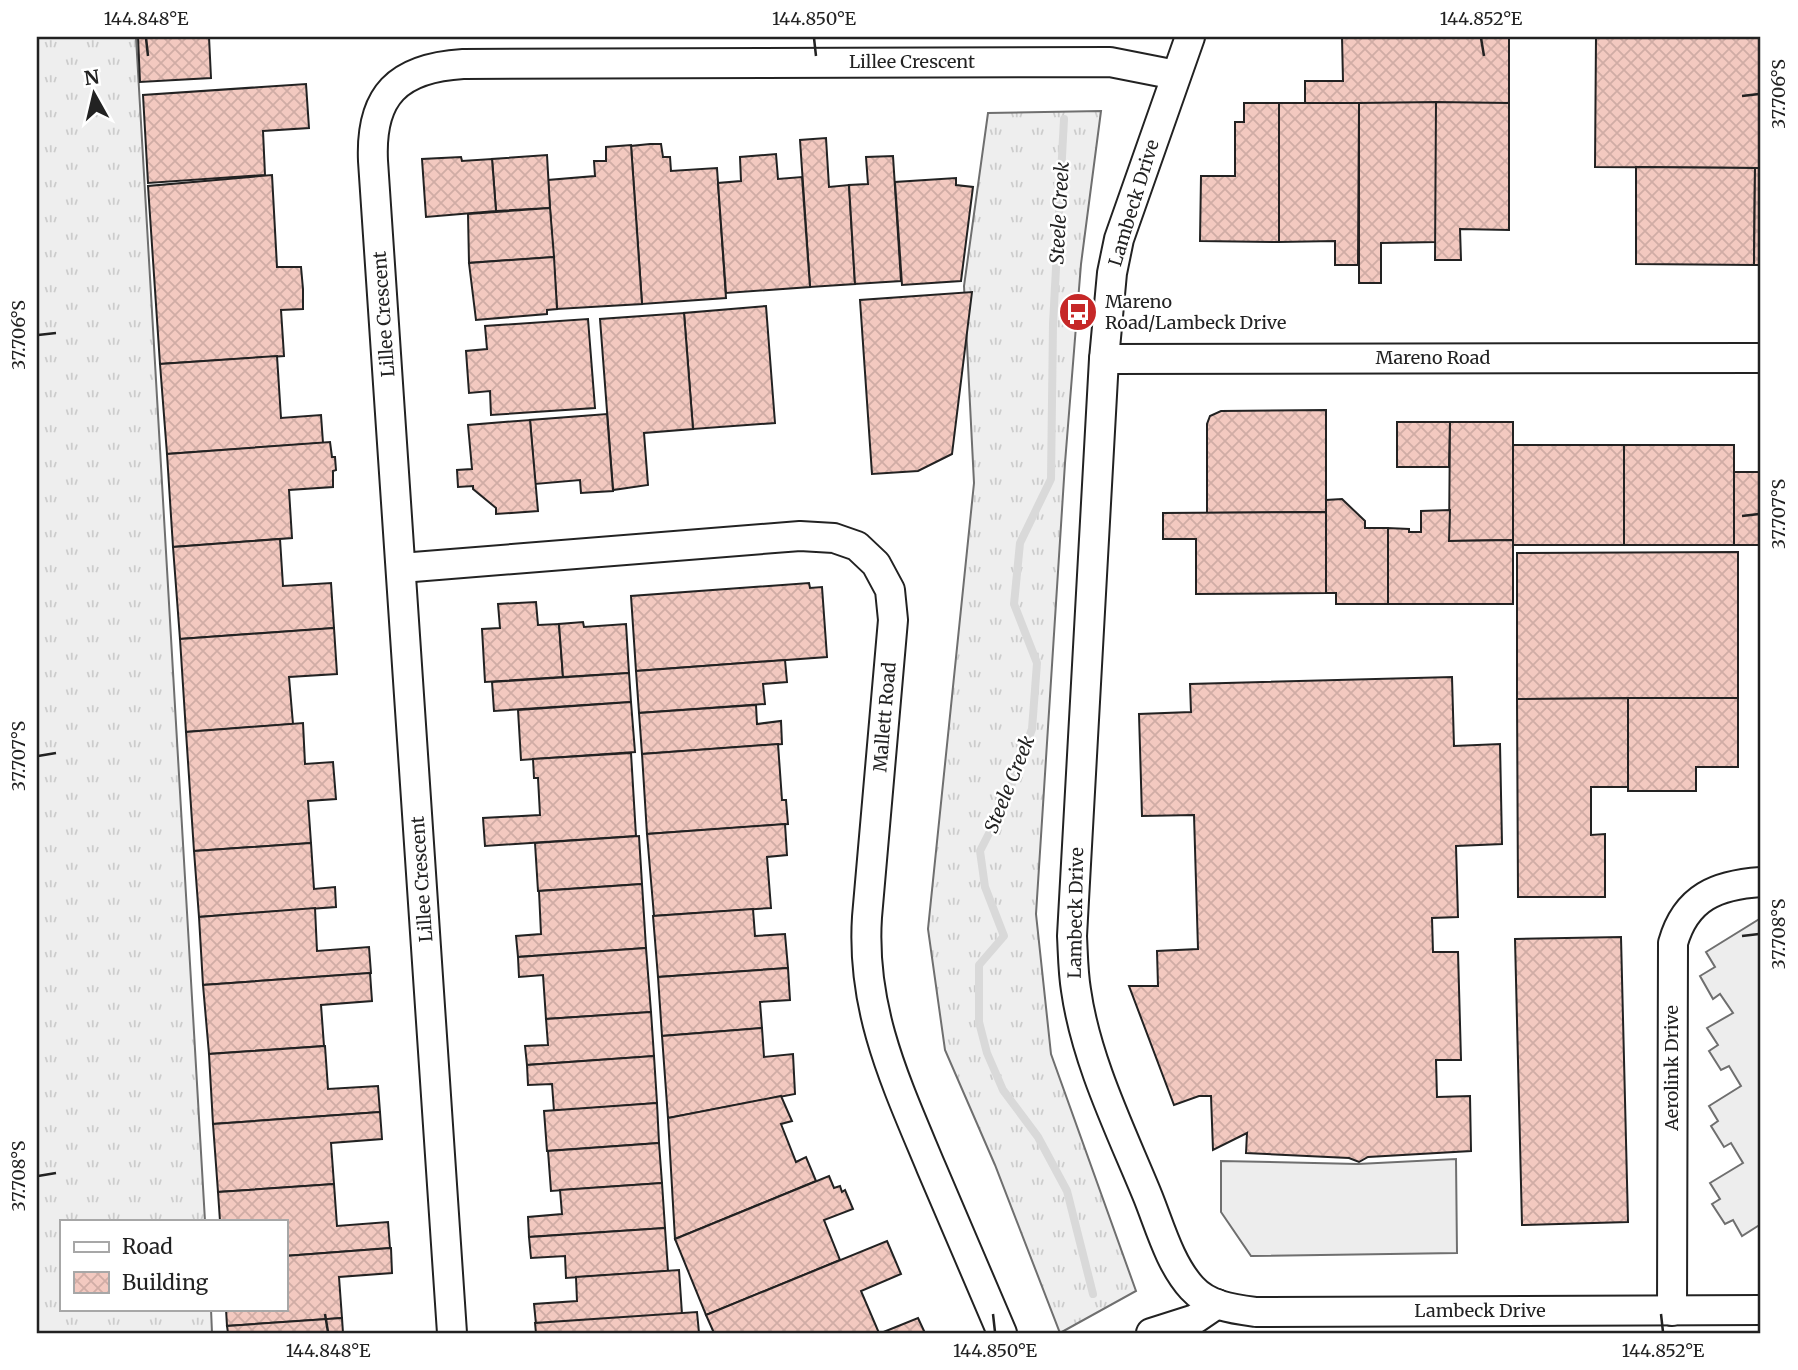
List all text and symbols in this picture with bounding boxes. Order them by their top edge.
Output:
text: 144.848°E [104,7,189,30]
text: 144.850°E [772,7,857,30]
text: 144.852°E [1440,7,1523,30]
street label: Lillee Crescent [849,50,975,73]
text: 37.706°S [1767,59,1790,129]
north arrow [60,60,130,130]
text: N [83,64,101,90]
street label: Lambeck Drive [1103,137,1164,269]
water label: Steele Creek [1044,161,1074,265]
street label: Lillee Crescent [368,250,399,378]
place label: Mareno Road/Lambeck Drive [1105,290,1286,334]
bus stop icon: Mareno Road/Lambeck Drive [1057,291,1099,333]
text: 37.706°S [7,300,30,370]
street label: Mareno Road [1376,346,1491,369]
text: 37.707°S [1767,479,1790,549]
street label: Mallett Road [868,661,901,773]
text: 37.707°S [7,721,30,791]
water label: Steele Creek [979,731,1040,836]
street label: Lillee Crescent [406,815,437,943]
street label: Lambeck Drive [1063,847,1088,979]
text: 37.708°S [1767,898,1790,969]
street label: Aerolink Drive [1660,1005,1683,1132]
text: 37.708°S [7,1140,30,1211]
legend [60,1220,287,1310]
text: Road [122,1233,173,1260]
text: Building [122,1269,209,1296]
street label: Lambeck Drive [1414,1299,1546,1322]
text: 144.848°E [286,1339,371,1362]
text: 144.850°E [953,1339,1038,1362]
text: 144.852°E [1622,1339,1705,1362]

